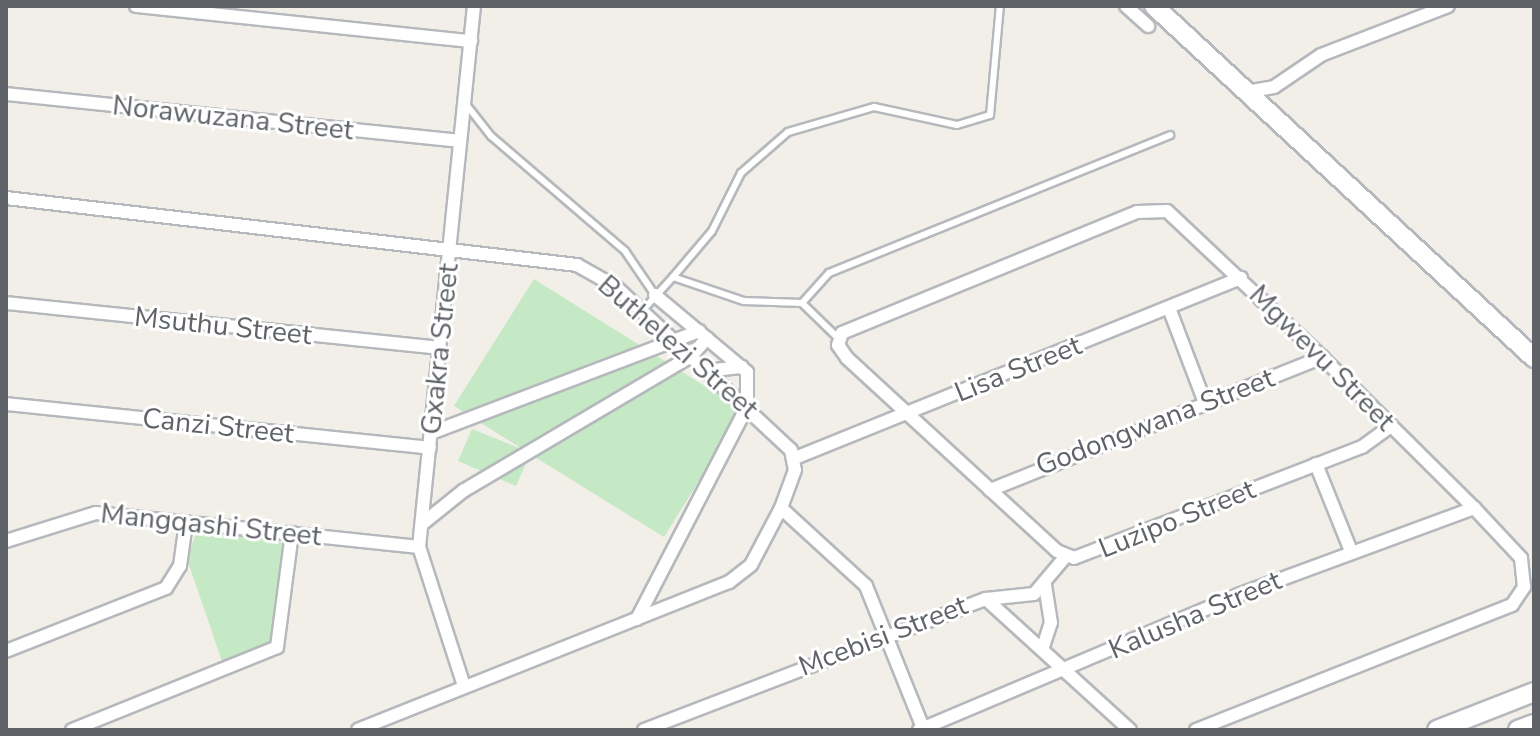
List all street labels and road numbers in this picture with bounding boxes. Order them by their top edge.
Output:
street label: Norawuzana Street [111,89,355,147]
street label: Gxakra Street [414,262,466,436]
street label: Buthelezi Street [591,268,765,426]
street label: Mgwevu Street [1242,278,1402,438]
street label: Msuthu Street [133,300,313,352]
street label: Lisa Street [950,328,1086,410]
street label: Godongwana Street [1031,361,1279,483]
street label: Canzi Street [141,401,295,451]
street label: Luzipo Street [1094,472,1260,566]
street label: Mangqashi Street [99,497,323,553]
street label: Kalusha Street [1104,564,1286,666]
street label: Mcebisi Street [794,588,972,684]

